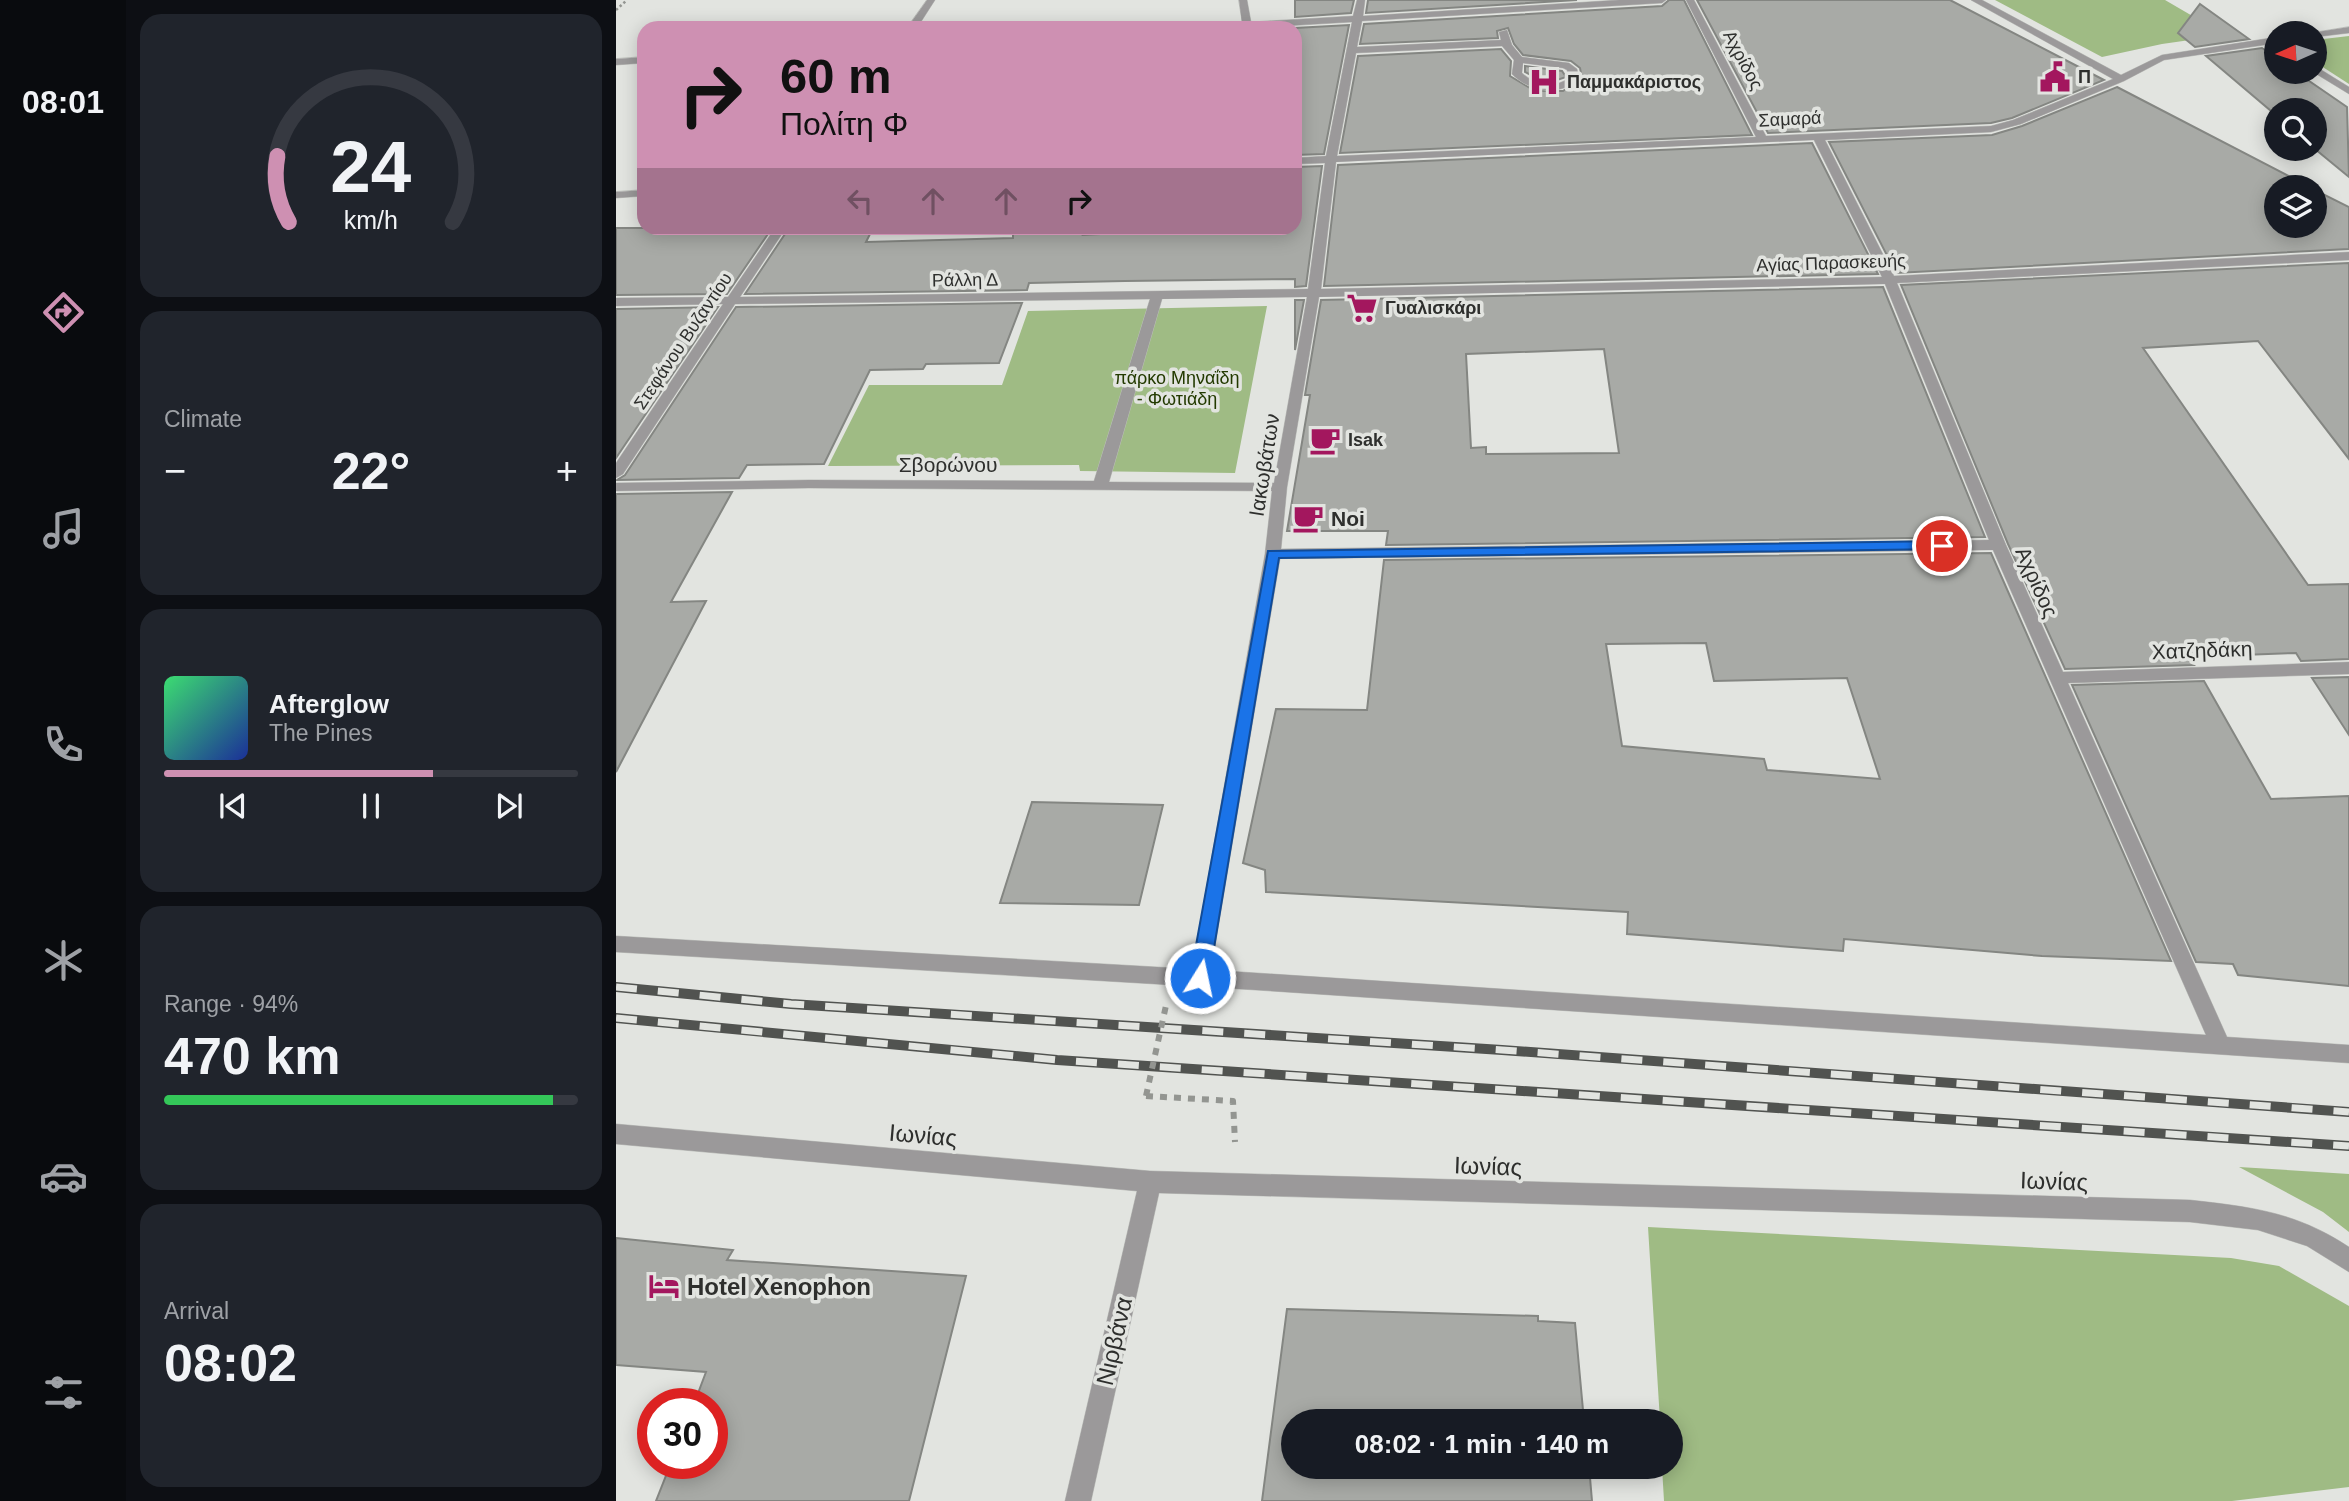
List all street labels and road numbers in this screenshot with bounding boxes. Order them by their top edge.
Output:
street label: Αχρίδος [1719,27,1767,93]
street label: Σαμαρά [1758,107,1822,131]
street label: Αγίας Παρασκευής [1756,250,1906,276]
street label: Στεφάνου Βυζαντίου [630,269,736,413]
street label: Ράλλη Δ [932,269,998,291]
street label: Ιακωβάτων [1245,412,1283,518]
street label: Σβορώνου [899,453,997,476]
street label: Αχρίδος [2011,543,2063,621]
street label: Χατζηδάκη [2151,637,2253,663]
street label: Ιωνίας [888,1119,958,1151]
street label: Ιωνίας [1453,1151,1523,1181]
street label: Ιωνίας [2019,1166,2089,1196]
street label: Νιρβάνα [1091,1294,1137,1388]

